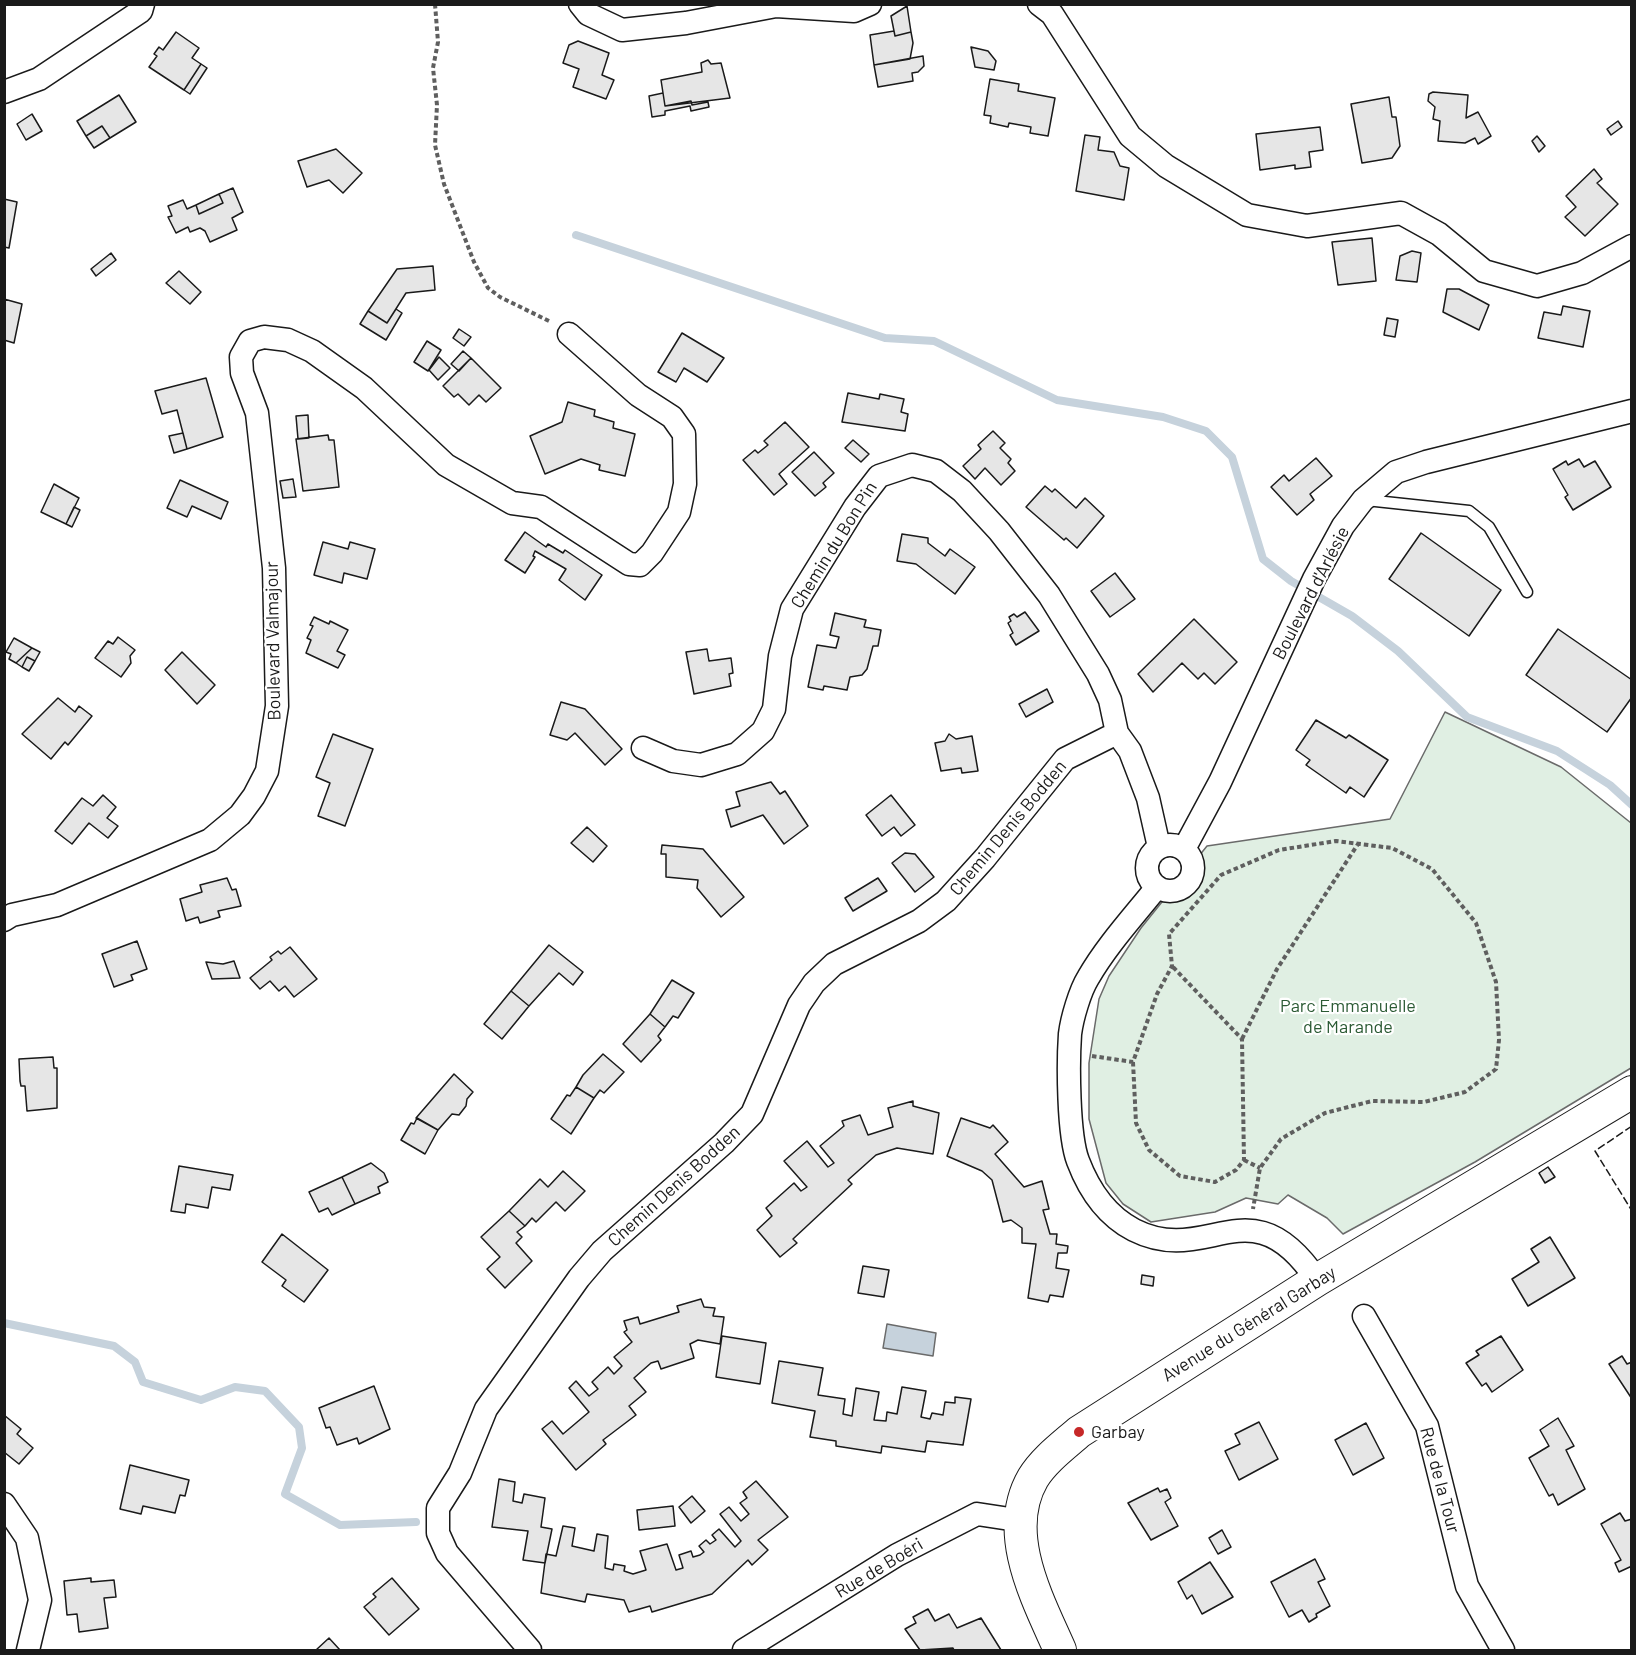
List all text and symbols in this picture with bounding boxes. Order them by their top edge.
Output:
street label: Chemin du Bon Pin [786,478,882,612]
street label: Boulevard d'Arlésie [1268,523,1354,663]
street label: Boulevard Valmajour [261,561,285,721]
street label: Chemin Denis Bodden [945,756,1071,900]
park label: Parc Emmanuelle de Marande [1280,995,1416,1038]
street label: Chemin Denis Bodden [604,1121,744,1251]
street label: Avenue du Général Garbay [1158,1262,1340,1386]
place label: Garbay [1091,1421,1145,1443]
marker: Garbay [1072,1425,1086,1439]
street label: Rue de la Tour [1415,1425,1465,1535]
street label: Rue de Boéri [831,1533,927,1603]

